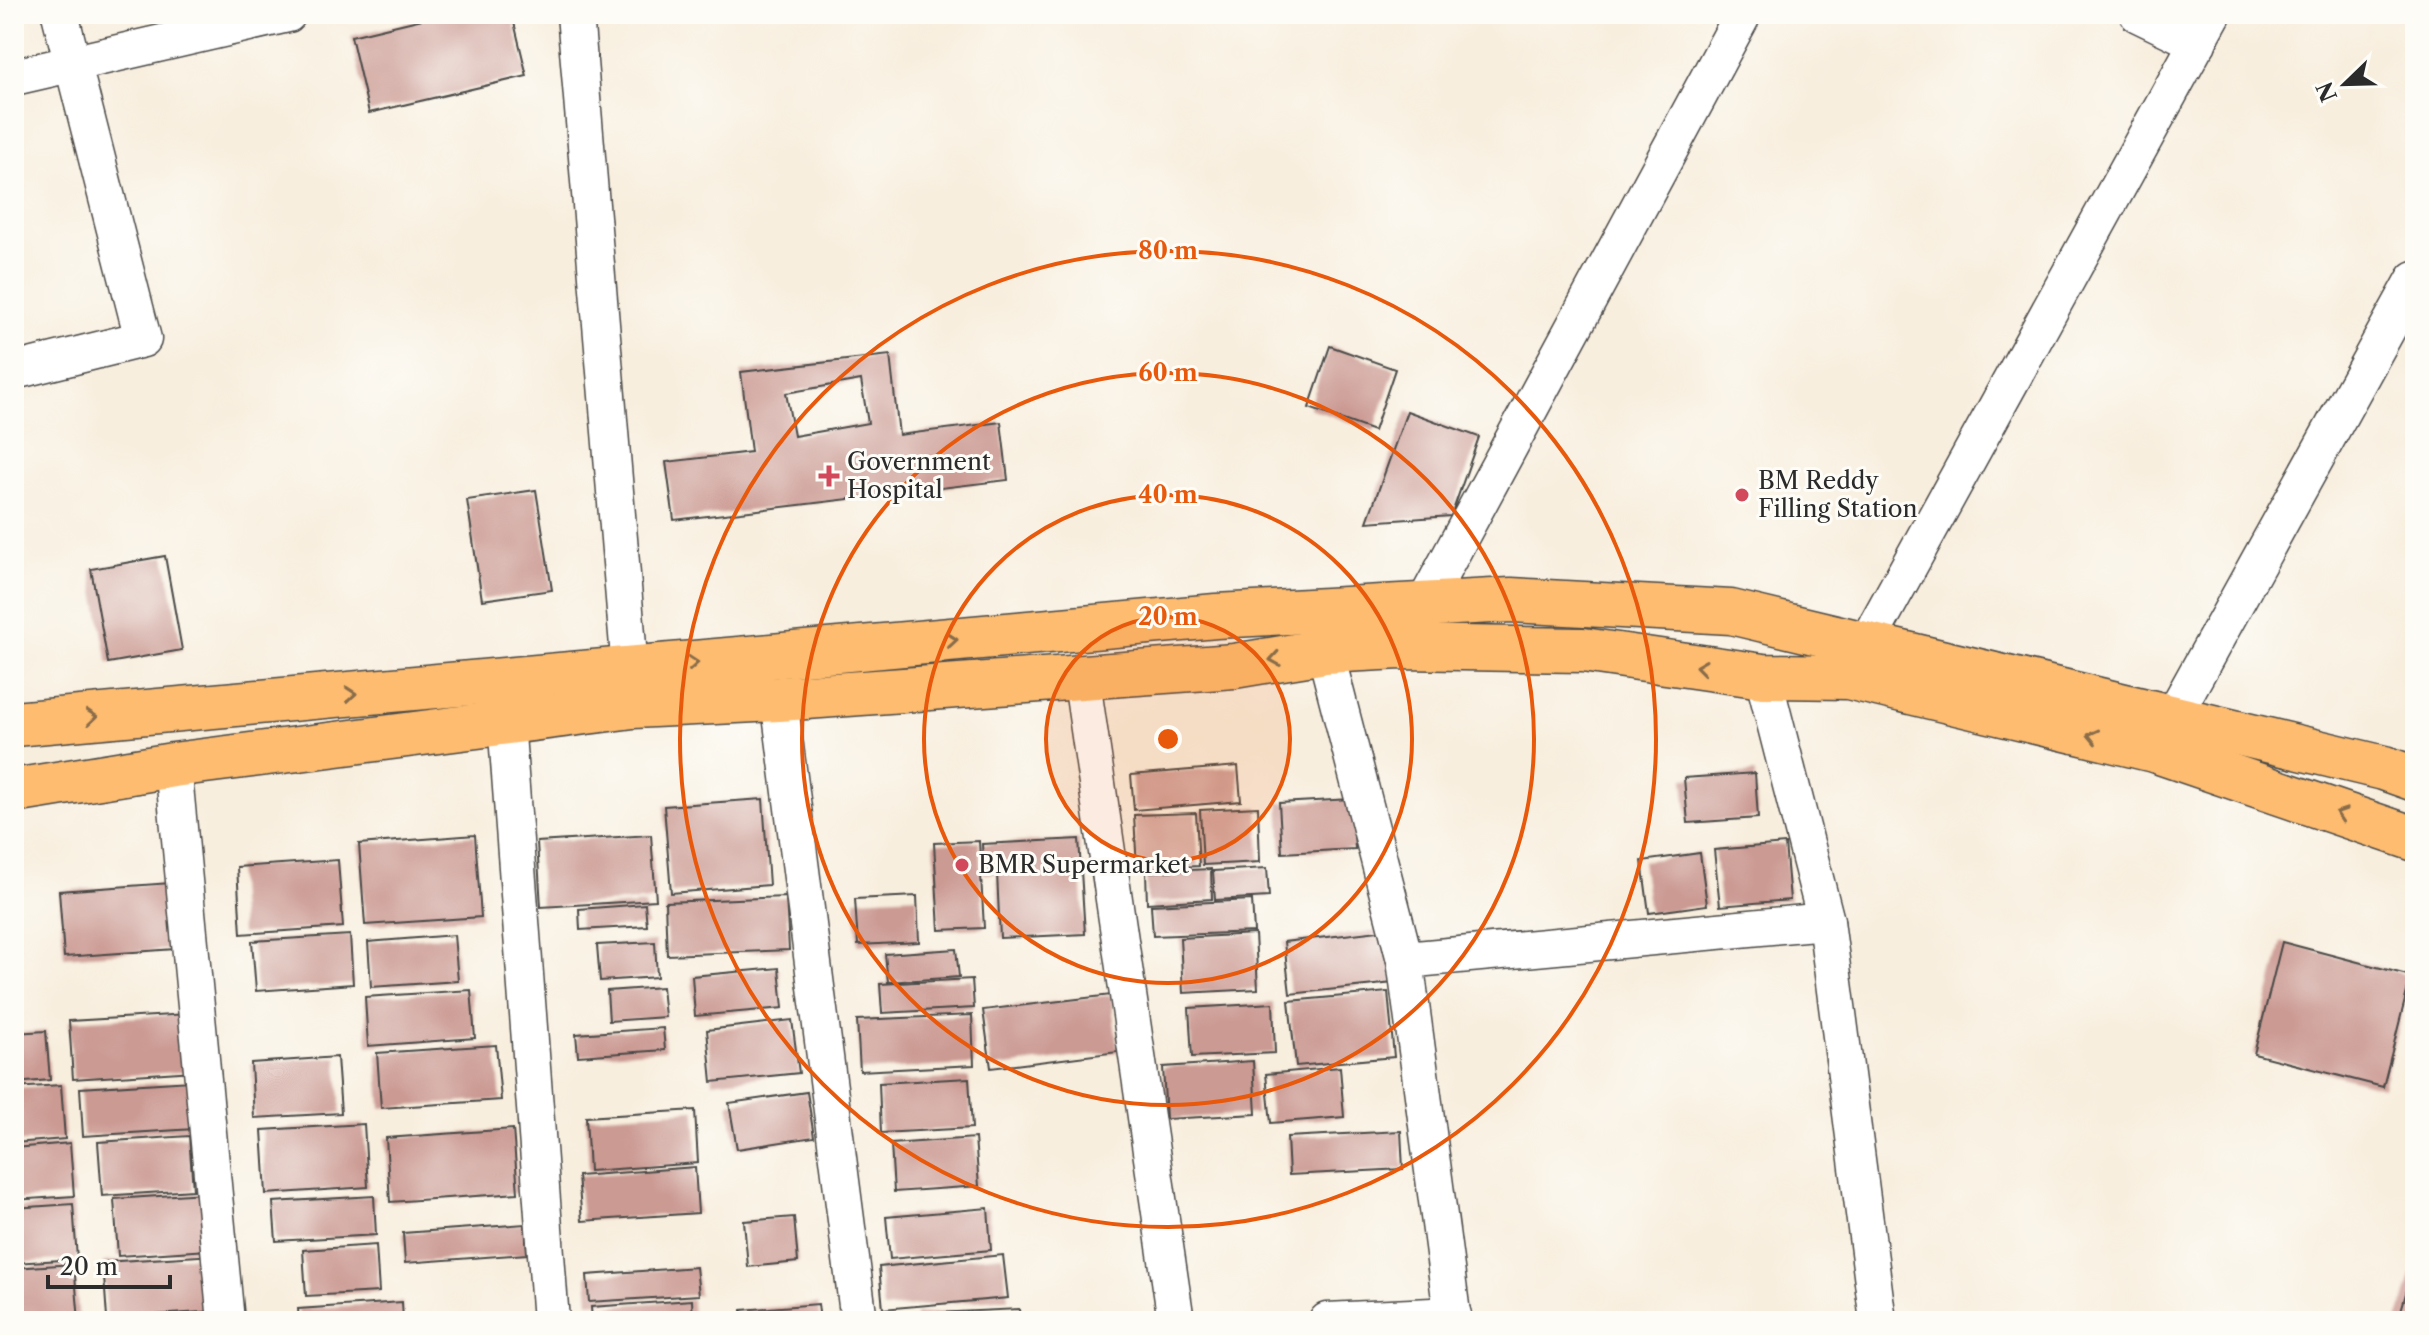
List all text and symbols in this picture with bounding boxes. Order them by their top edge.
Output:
north arrow [2305,44,2385,124]
text: N [2311,78,2343,106]
text: 80 m [1138,236,1198,265]
text: 60 m [1138,358,1198,387]
place label: Government Hospital [847,447,991,504]
marker: Government Hospital [818,465,840,487]
place label: BM Reddy Filling Station [1758,466,1918,523]
text: 40 m [1138,480,1198,509]
marker: BM Reddy Filling Station [1733,486,1751,504]
text: 20 m [1138,602,1198,631]
one-way arrow [946,632,959,649]
one-way arrow [1268,650,1282,667]
one-way arrow [687,655,700,672]
one-way arrow [1694,659,1708,676]
one-way arrow [345,685,358,702]
one-way arrow [86,709,99,726]
centre of rings [1154,725,1182,753]
one-way arrow [2087,728,2101,745]
one-way arrow [2335,807,2349,823]
place label: BMR Supermarket [978,850,1190,879]
marker: BMR Supermarket [953,856,971,874]
scale bar [48,1239,170,1289]
text: 20 m [60,1252,118,1281]

